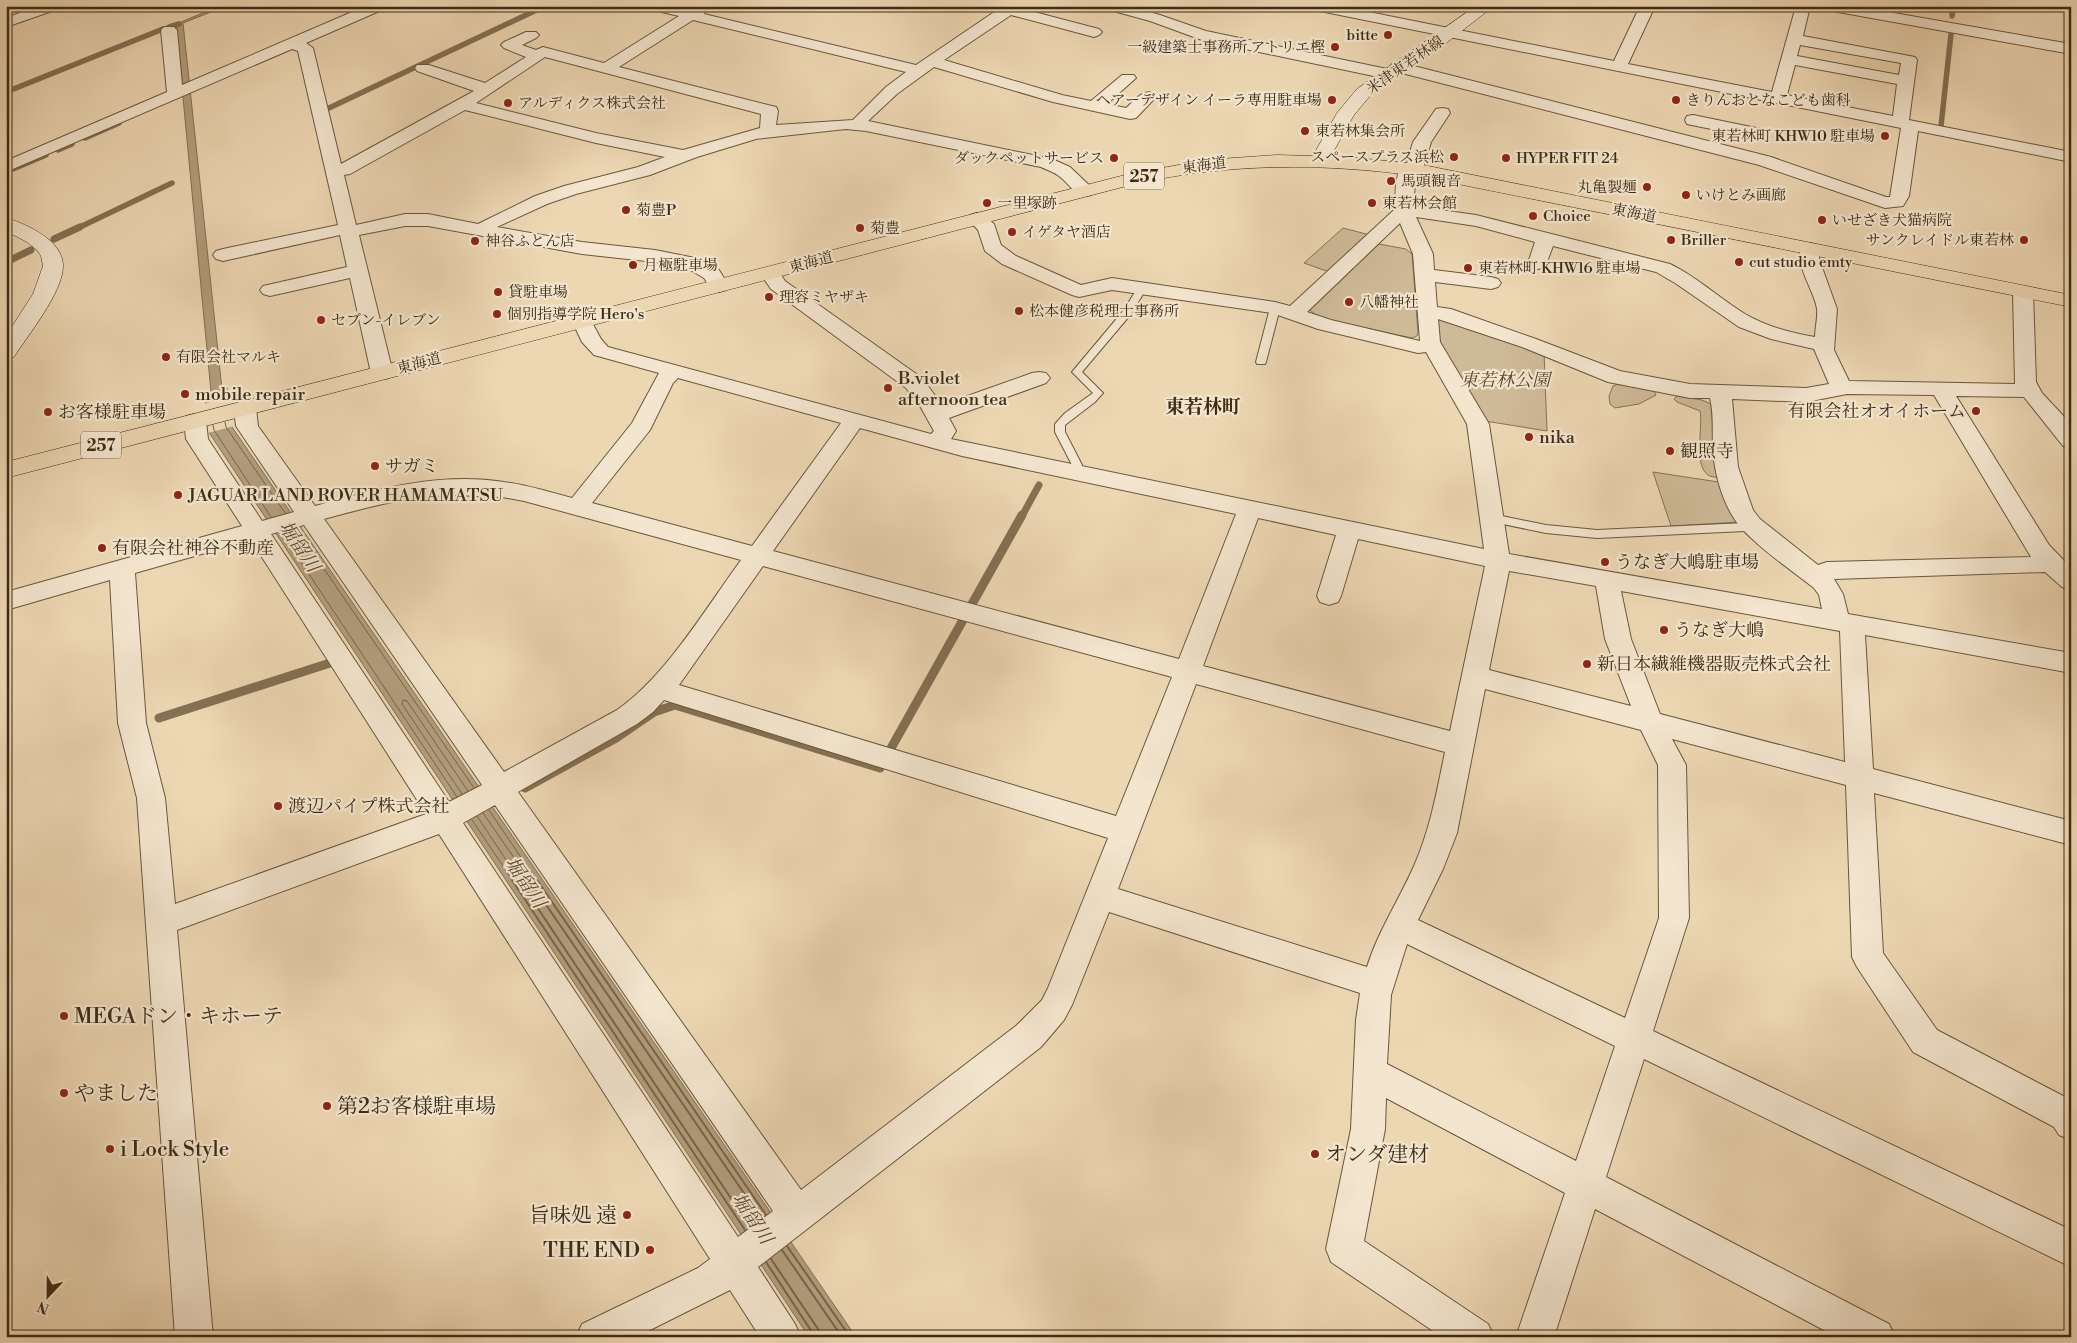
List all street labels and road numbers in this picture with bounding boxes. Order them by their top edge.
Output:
street label: 米津東若林線 [1363,32,1448,99]
street label: 東海道 [1180,153,1228,178]
road number: 257 [1124,162,1164,190]
street label: 東海道 [1610,200,1658,227]
street label: 東海道 [787,247,835,277]
street label: 東海道 [395,348,443,378]
road number: 257 [81,432,121,458]

